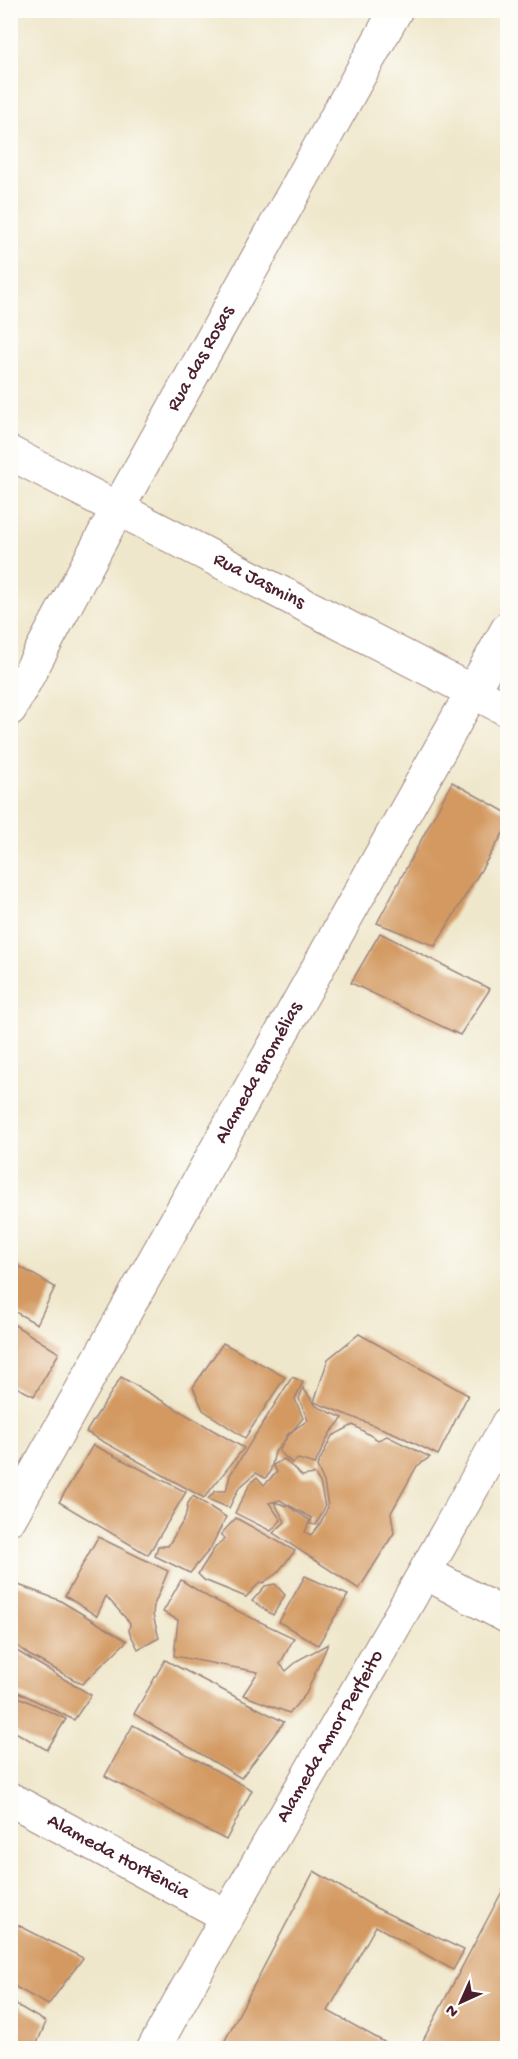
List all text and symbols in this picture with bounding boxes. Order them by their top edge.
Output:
street label: Rua das Rosas [163,301,240,416]
street label: Rua Jasmins [209,548,309,615]
street label: Alameda Bromélias [210,997,308,1148]
street label: Alameda Amor Perfeito [272,1646,389,1827]
street label: Alameda Hortência [43,1810,194,1906]
north arrow [431,1972,491,2032]
text: N [442,1999,463,2021]

